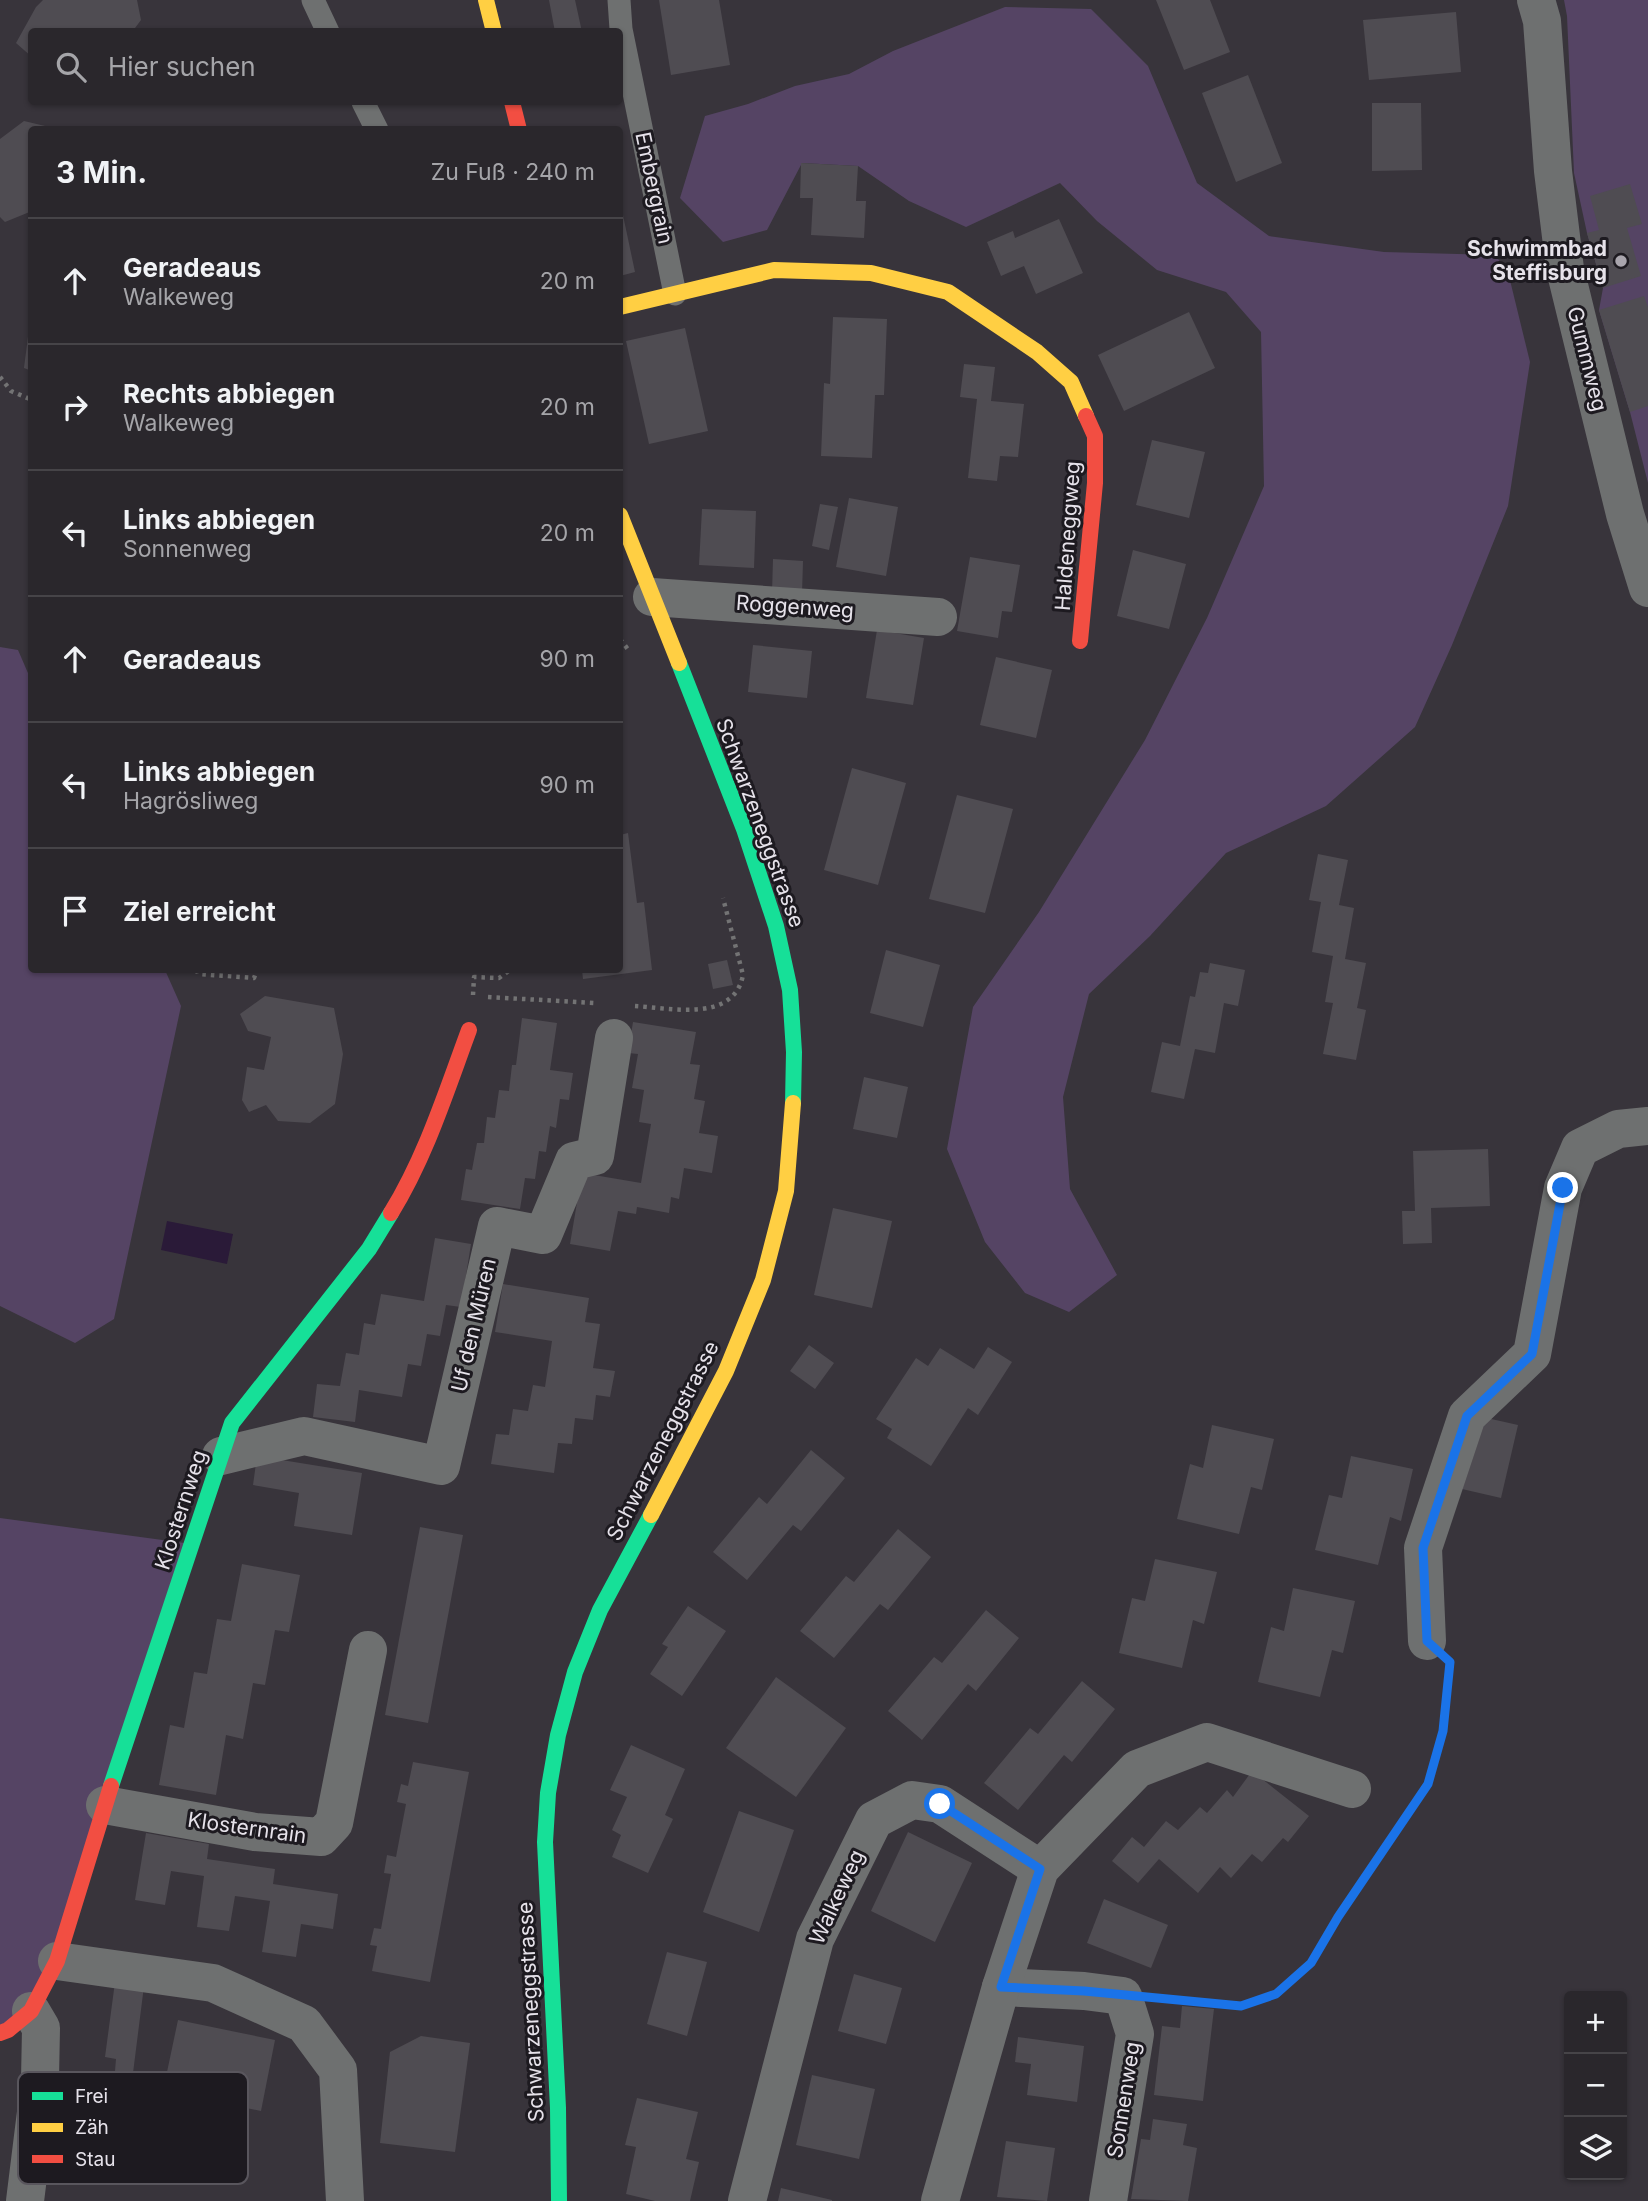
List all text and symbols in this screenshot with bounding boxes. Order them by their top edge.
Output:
search box [28,28,623,105]
icon: search [52,48,90,86]
text: Hier suchen [108,51,256,82]
street label: Embergrain [630,130,679,246]
text: 3 Min. [56,154,147,190]
text: Zu Fuß · 240 m [431,158,595,186]
place label: Schwimmbad Steffisburg [1467,236,1607,285]
text: Geradeaus [123,252,261,283]
marker: Schwimmbad Steffisburg [1613,253,1629,269]
icon: ahead [56,262,94,300]
text: 20 m [540,267,595,295]
text: Walkeweg [123,283,234,311]
street label: Gummweg [1562,304,1613,414]
text: Rechts abbiegen [123,378,335,409]
icon: right [56,388,94,426]
text: 20 m [540,393,595,421]
text: Walkeweg [123,409,234,437]
street label: Haldeneggweg [1050,460,1085,612]
text: Links abbiegen [123,504,315,535]
icon: left [56,514,94,552]
text: 20 m [540,519,595,547]
text: Sonnenweg [123,535,252,563]
street label: Roggenweg [735,590,855,623]
icon: ahead [56,640,94,678]
text: Geradeaus [123,644,261,675]
text: 90 m [540,645,595,673]
street label: Schwarzeneggstrasse [711,715,810,931]
text: Links abbiegen [123,756,315,787]
icon: left [56,766,94,804]
text: 90 m [540,771,595,799]
text: Hagrösliweg [123,787,258,815]
icon: arrive [56,892,94,930]
text: Ziel erreicht [123,896,276,927]
route end [1547,1172,1578,1203]
street label: Uf den Müren [446,1256,501,1394]
street label: Schwarzeneggstrasse [601,1337,724,1545]
street label: Klosternweg [149,1447,212,1573]
route start [924,1788,955,1819]
street label: Klosternrain [186,1807,308,1848]
street label: Walkeweg [804,1846,869,1948]
street label: Schwarzeneggstrasse [512,1901,549,2123]
map controls [1564,1991,1627,2180]
button: + [1564,1991,1627,2054]
street label: Sonnenweg [1102,2040,1145,2160]
button: − [1564,2054,1627,2117]
legend [18,2072,248,2184]
text: Frei [75,2085,108,2108]
text: Zäh [75,2116,109,2139]
button: layers [1564,2117,1627,2180]
text: Stau [75,2148,115,2171]

